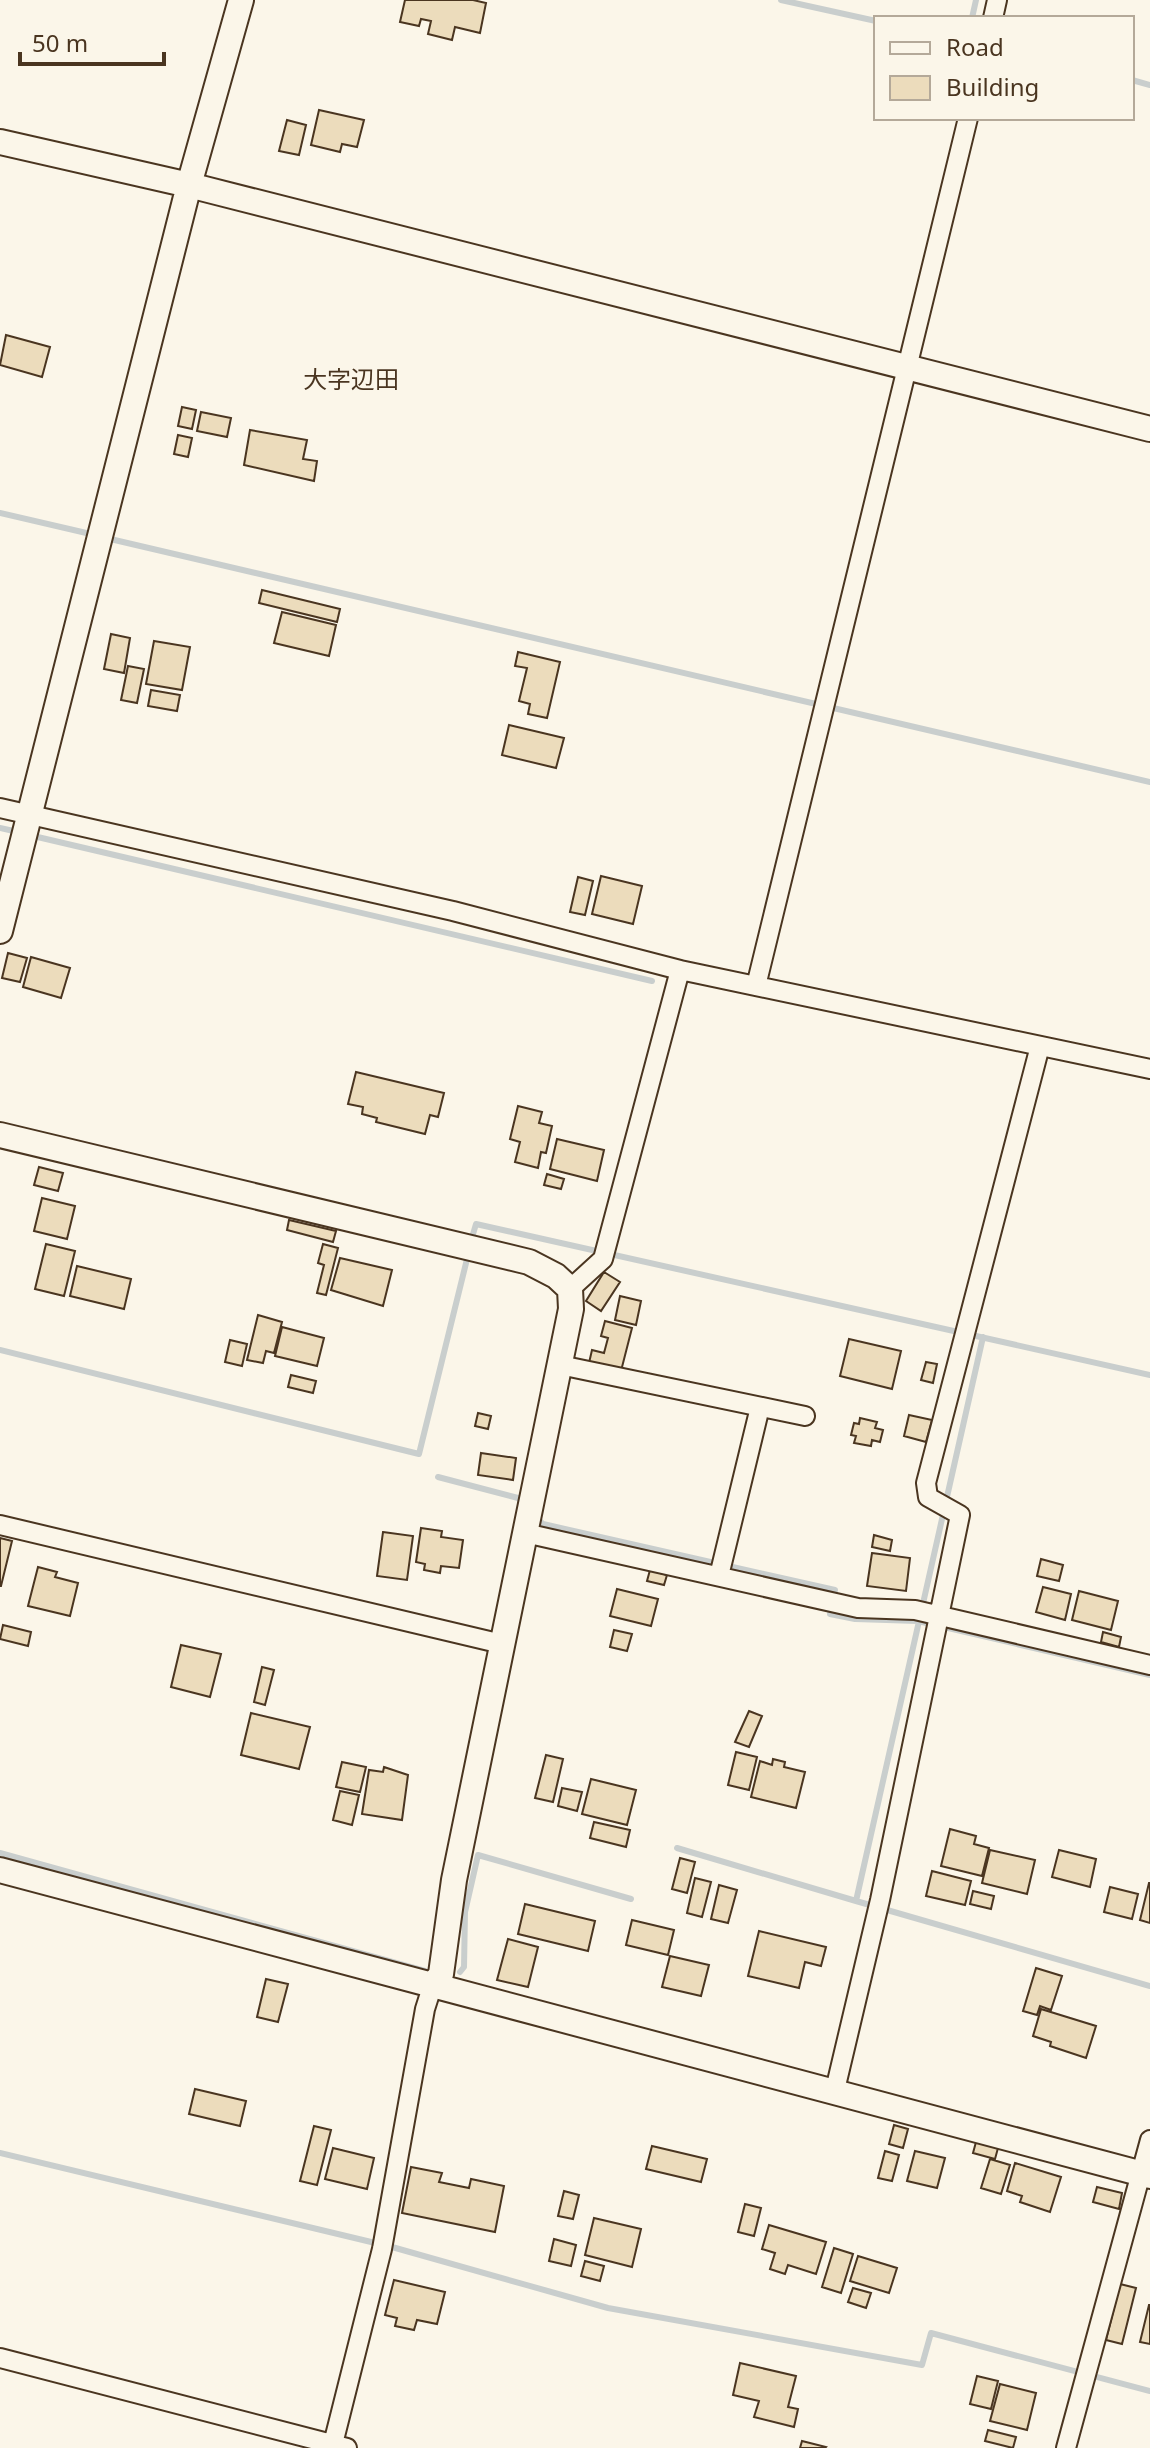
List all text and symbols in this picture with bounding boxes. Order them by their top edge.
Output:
scale bar [20,16,164,66]
legend [874,16,1134,120]
text: 50 m [32,26,88,59]
text: Road [946,30,1004,63]
text: Building [946,70,1039,103]
district label: 大字辺田 [303,362,399,395]

